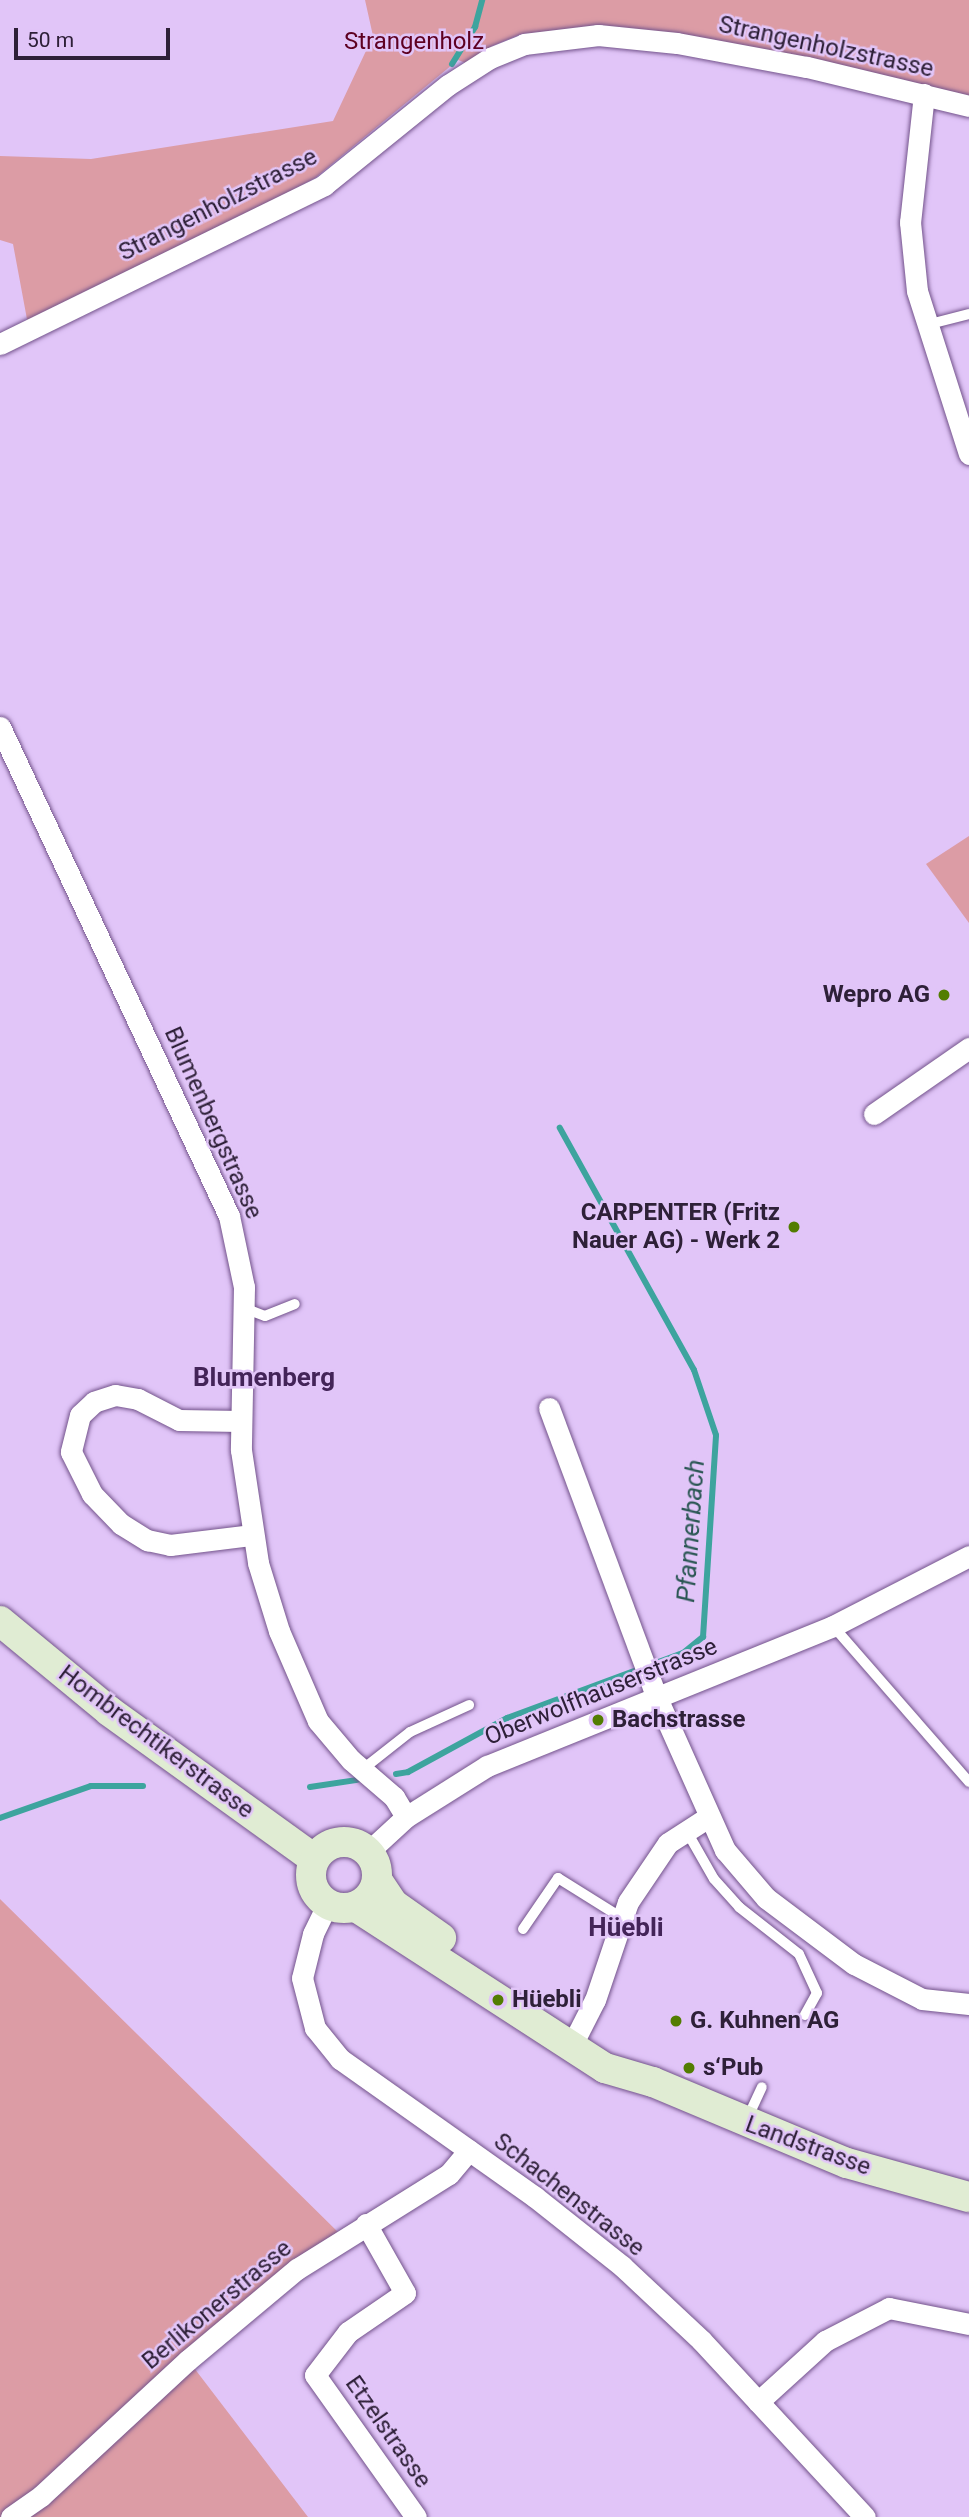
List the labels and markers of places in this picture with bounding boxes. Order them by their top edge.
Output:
place label: Wepro AG [823,981,930,1009]
marker: Wepro AG [936,987,952,1003]
place label: CARPENTER (Fritz Nauer AG) - Werk 2 [572,1199,780,1255]
marker: CARPENTER (Fritz Nauer AG) - Werk 2 [786,1219,802,1235]
place label: Bachstrasse [612,1706,745,1734]
marker: Bachstrasse [590,1712,606,1728]
place label: Hüebli [512,1986,582,2014]
marker: Hüebli [490,1992,506,2008]
place label: G. Kuhnen AG [690,2007,839,2035]
marker: G. Kuhnen AG [668,2013,684,2029]
place label: s‘Pub [703,2054,763,2082]
marker: s‘Pub [681,2060,697,2076]

